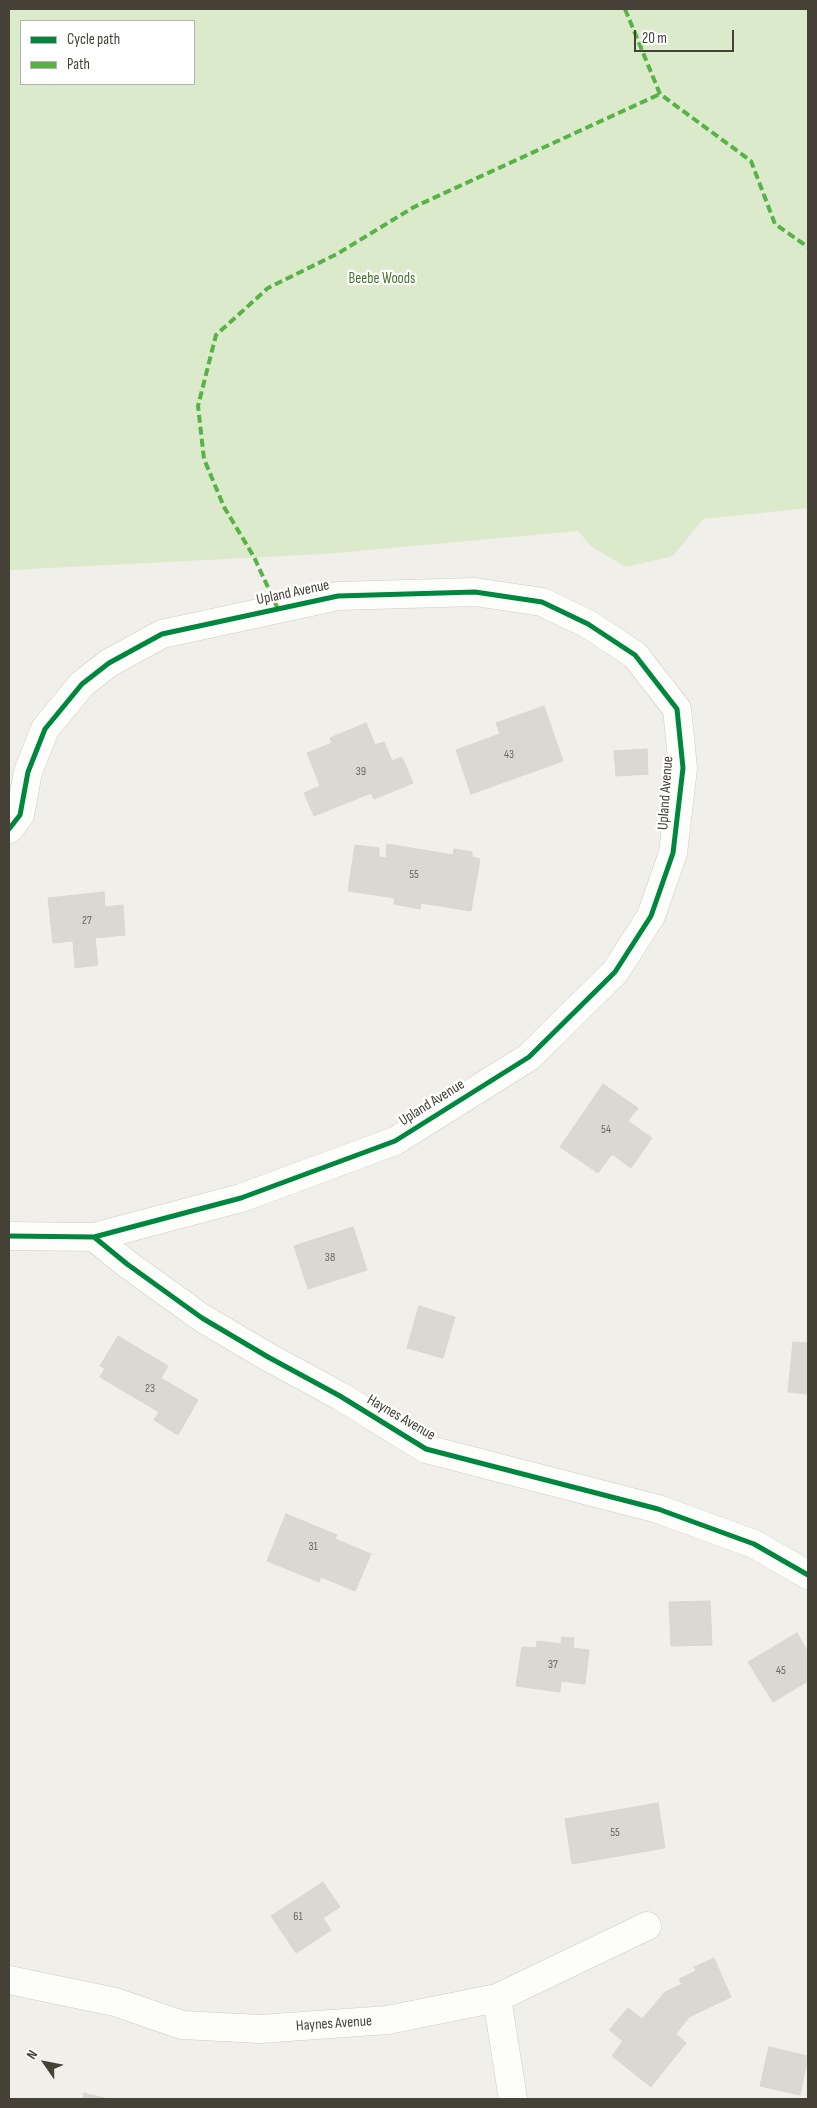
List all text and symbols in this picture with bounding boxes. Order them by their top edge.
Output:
legend [20,20,195,85]
scale bar [637,20,737,52]
text: 20 m [642,29,667,48]
text: Cycle path [67,30,120,49]
text: Path [67,55,90,74]
park label: Beebe Woods [349,270,415,288]
street label: Upland Avenue [255,577,331,609]
house number: 43 [504,748,514,762]
street label: Upland Avenue [654,755,678,831]
house number: 39 [356,765,366,779]
house number: 55 [409,868,419,882]
house number: 27 [82,914,92,928]
street label: Upland Avenue [396,1076,468,1130]
house number: 54 [601,1123,611,1137]
house number: 38 [325,1251,335,1265]
house number: 23 [145,1382,155,1396]
street label: Haynes Avenue [364,1391,438,1445]
house number: 31 [308,1540,318,1554]
house number: 37 [548,1658,558,1672]
house number: 45 [776,1664,786,1678]
house number: 55 [610,1826,620,1840]
house number: 61 [293,1910,303,1924]
street label: Haynes Avenue [295,2012,373,2036]
north arrow [20,2038,70,2088]
text: N [23,2047,41,2062]

